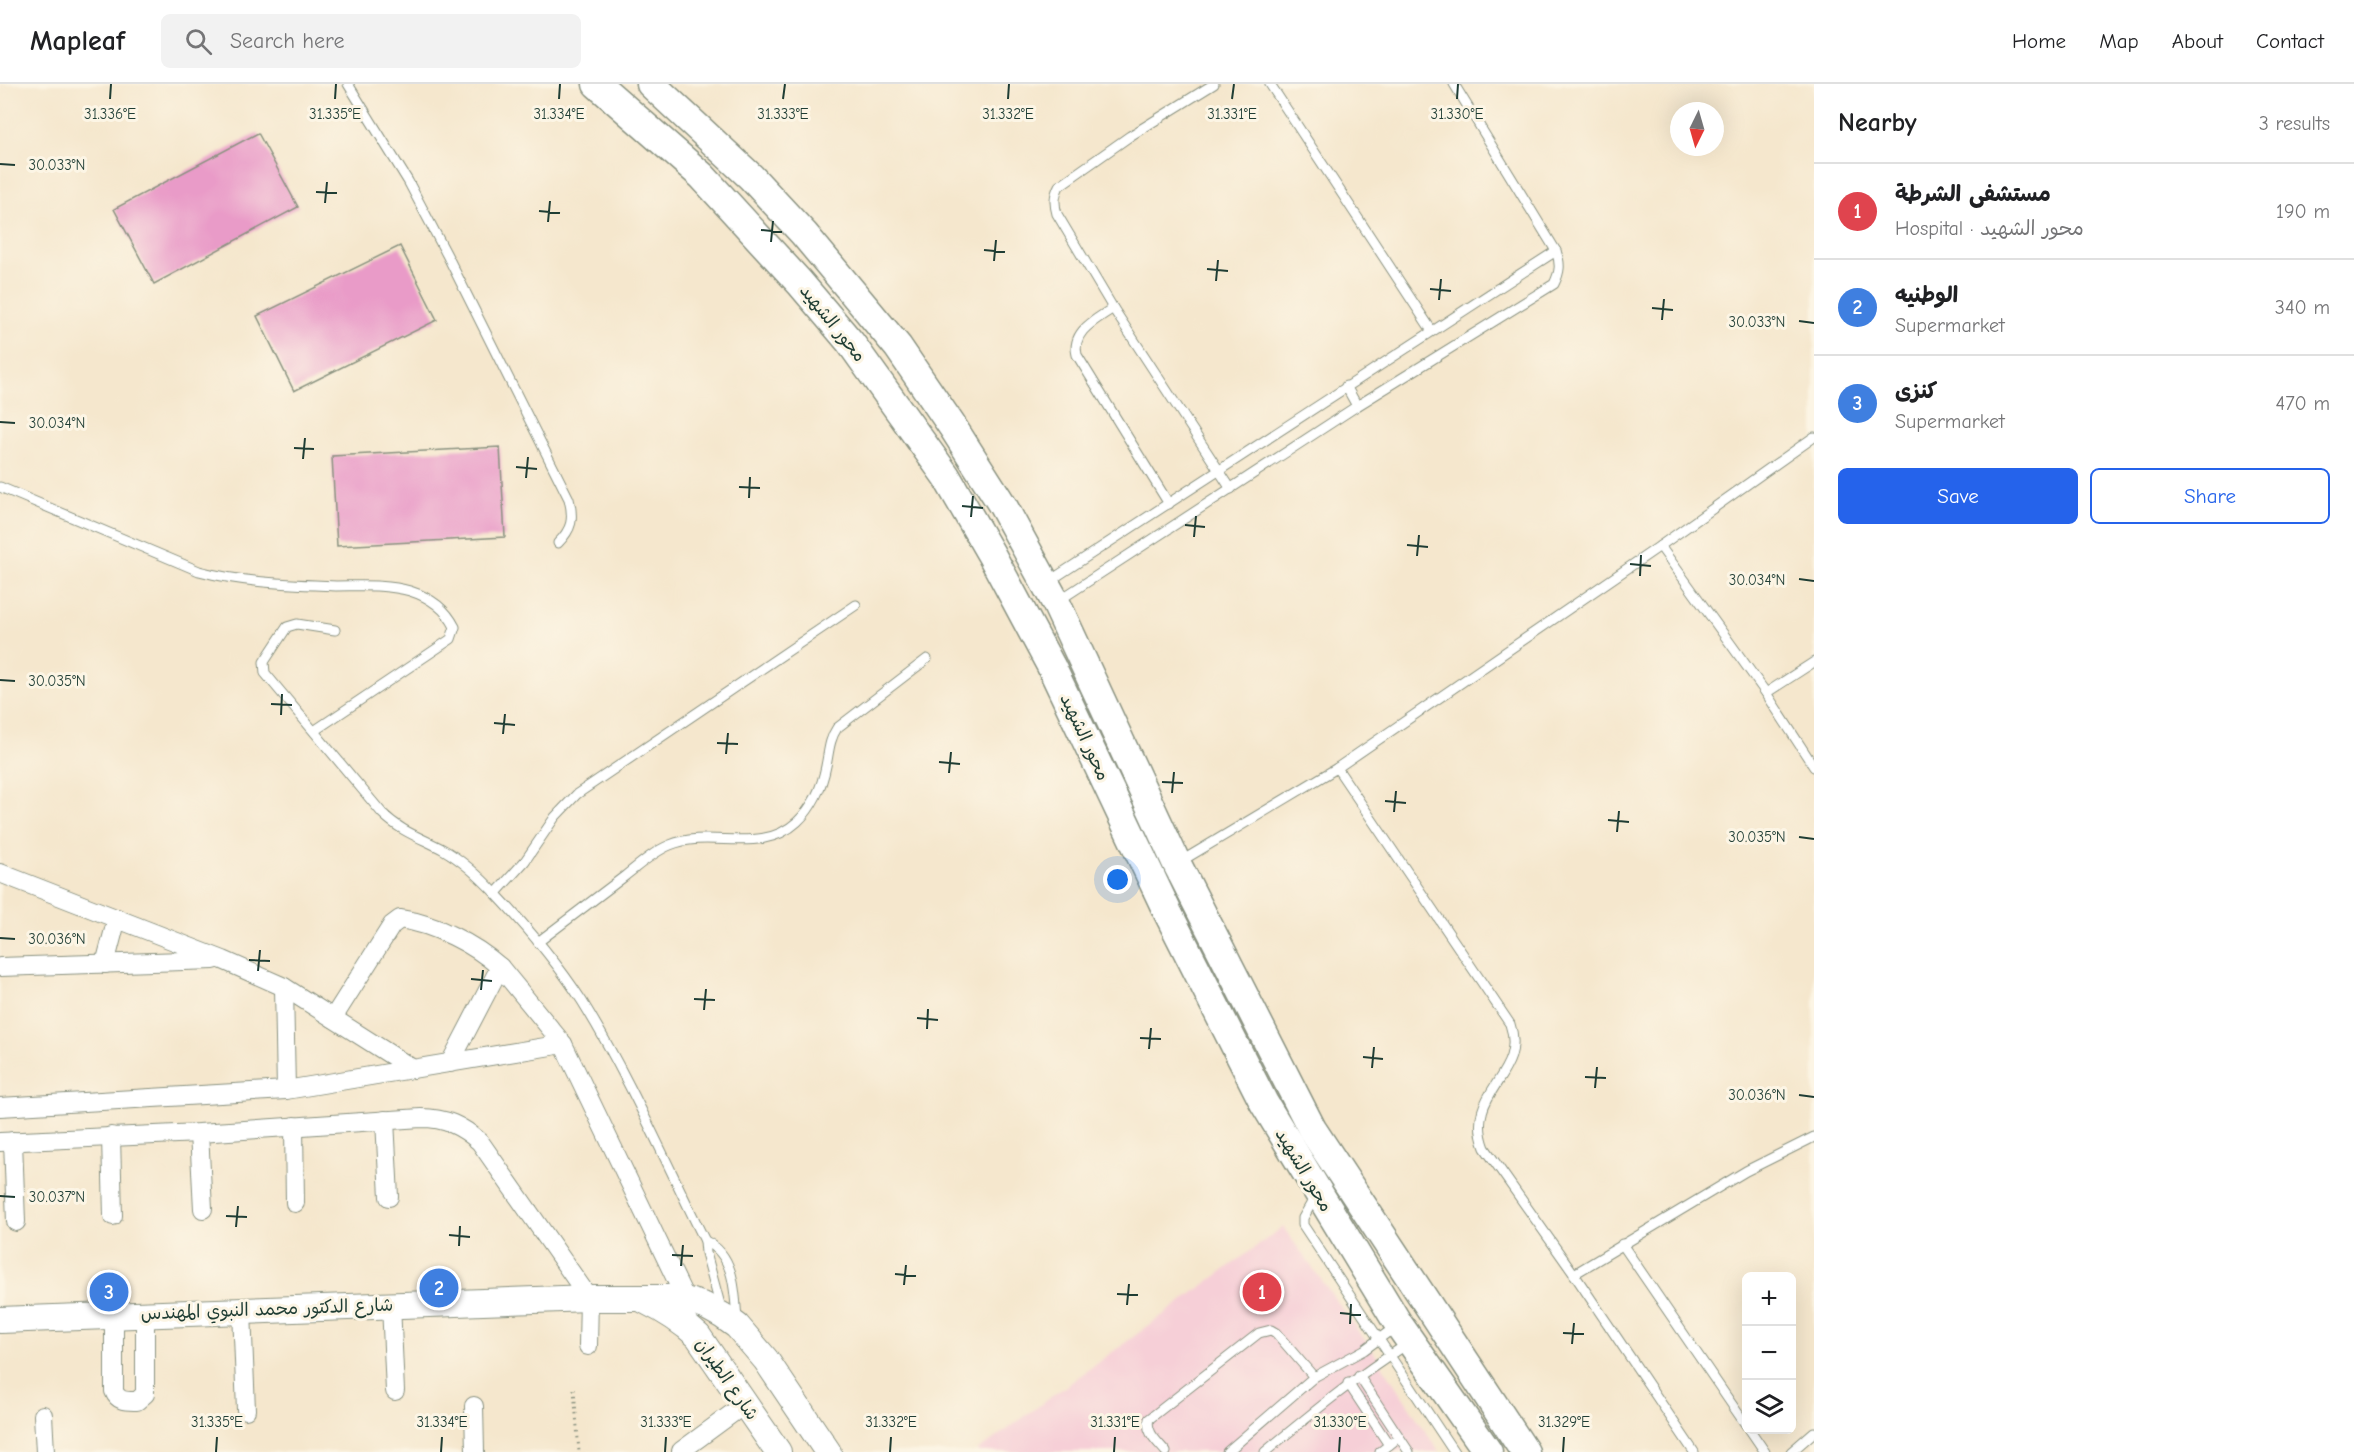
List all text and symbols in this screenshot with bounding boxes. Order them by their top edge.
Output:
search box [161,14,581,68]
text: Mapleaf [30,25,125,57]
icon: search [182,25,215,58]
text: Search here [230,28,344,54]
text: Home [2012,29,2066,53]
text: Map [2099,29,2139,53]
text: About [2172,29,2223,53]
text: Contact [2256,29,2324,53]
north arrow [1670,102,1724,156]
text: 31.336°E [84,105,136,123]
text: 31.335°E [309,105,361,123]
text: 31.334°E [533,105,585,123]
text: 31.333°E [757,105,809,123]
text: 31.332°E [982,105,1034,123]
text: 31.331°E [1207,105,1257,123]
text: 31.330°E [1431,105,1483,123]
text: Nearby [1838,108,1917,138]
text: 3 results [2259,112,2330,135]
text: 30.033°N [29,156,85,174]
text: مستشفى الشرطة [1895,181,2051,207]
text: 1 [1854,200,1861,223]
text: 190 m [2276,200,2330,223]
text: Hospital · محور الشهيد [1895,217,2084,240]
street label: محور الشهيد [795,280,870,366]
text: الوطنيه [1895,282,1958,308]
text: 2 [1853,296,1862,319]
text: 340 m [2275,296,2330,319]
text: 30.033°N [1729,313,1785,331]
text: Supermarket [1895,314,2005,337]
text: كنزى [1895,378,1937,404]
text: 3 [1853,392,1862,415]
text: 470 m [2275,392,2330,415]
text: Supermarket [1895,410,2005,433]
text: 30.034°N [29,414,85,432]
button: Save [1838,468,2078,524]
button: Share [2090,468,2330,524]
text: 30.034°N [1729,571,1785,589]
text: 30.035°N [28,672,86,690]
street label: محور الشهيد [1055,690,1114,784]
text: 30.035°N [1728,828,1786,846]
your location [1103,865,1132,894]
text: 30.036°N [28,930,86,948]
text: 30.036°N [1728,1086,1786,1104]
street label: محور الشهيد [1271,1125,1337,1216]
text: 30.037°N [29,1188,85,1206]
pin: 2 [420,1266,458,1310]
pin: 3 [90,1270,128,1314]
pin: 1 [1242,1270,1282,1314]
map controls [1742,1272,1796,1434]
button: + [1742,1272,1796,1326]
street label: شارع الدكتور محمد النبوي المهندس [140,1295,394,1326]
button: − [1742,1326,1796,1380]
street label: شارع الطيران [690,1334,762,1425]
button: layers [1742,1380,1796,1434]
text: 31.335°E [191,1413,243,1431]
text: 31.334°E [416,1413,468,1431]
text: 31.333°E [640,1413,692,1431]
text: 31.332°E [865,1413,917,1431]
text: 31.331°E [1090,1413,1140,1431]
text: 31.330°E [1314,1413,1366,1431]
text: 31.329°E [1538,1413,1590,1431]

